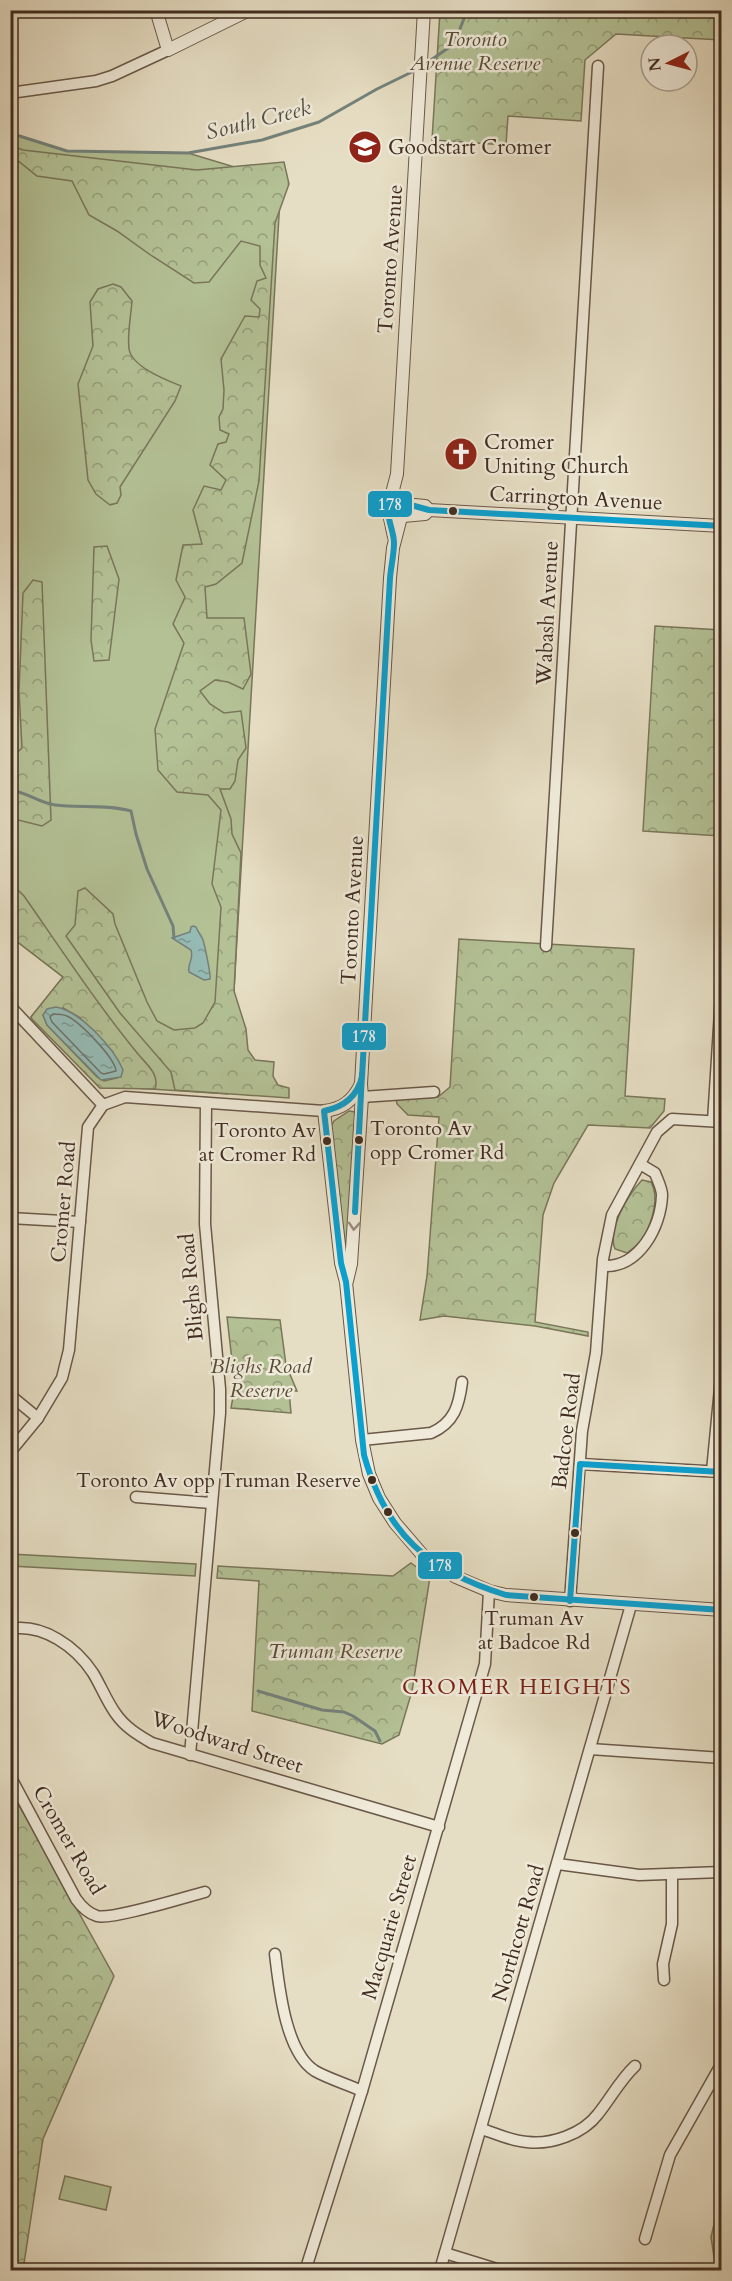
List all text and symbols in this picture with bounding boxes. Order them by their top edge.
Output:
park label: Toronto Avenue Reserve [409,25,541,78]
north arrow [639,33,699,93]
text: N [643,56,667,73]
water label: South Creek [202,92,314,148]
school or university icon: Goodstart Cromer [347,129,383,165]
place label: Goodstart Cromer [388,133,552,162]
street label: Toronto Avenue [371,183,410,335]
place label: Cromer Uniting Church [484,428,629,481]
church icon: Cromer Uniting Church [443,436,479,472]
street label: Carrington Avenue [488,479,663,518]
line badge: 178 [367,490,413,518]
text: 178 [378,494,402,516]
unlabelled marker [447,505,459,517]
street label: Wabash Avenue [529,540,566,687]
street label: Toronto Avenue [334,835,371,985]
line badge: 178 [341,1022,387,1051]
text: 178 [352,1026,376,1048]
place label: Toronto Av opp Cromer Rd [370,1115,504,1166]
place label: Toronto Av at Cromer Rd [199,1117,317,1168]
marker: Toronto Av opp Cromer Rd [353,1134,365,1146]
marker: Toronto Av at Cromer Rd [321,1135,333,1147]
street label: Cromer Road [44,1140,83,1264]
one-way arrow [347,1222,360,1231]
street label: Blighs Road [172,1232,211,1342]
park label: Blighs Road Reserve [211,1352,312,1405]
street label: Badcoe Road [545,1371,588,1491]
place label: Toronto Av opp Truman Reserve [76,1467,361,1494]
marker: Toronto Av opp Truman Reserve [366,1474,378,1486]
unlabelled marker [382,1506,394,1518]
unlabelled marker [569,1527,581,1539]
line badge: 178 [417,1551,463,1580]
text: 178 [428,1555,452,1577]
marker: Truman Av at Badcoe Rd [528,1591,540,1603]
place label: Truman Av at Badcoe Rd [478,1605,590,1656]
park label: Truman Reserve [268,1637,403,1666]
district label: CROMER HEIGHTS [402,1672,632,1702]
street label: Woodward Street [146,1704,307,1781]
street label: Cromer Road [26,1780,112,1900]
street label: Macquarie Street [355,1851,424,2003]
street label: Northcott Road [485,1861,552,2005]

